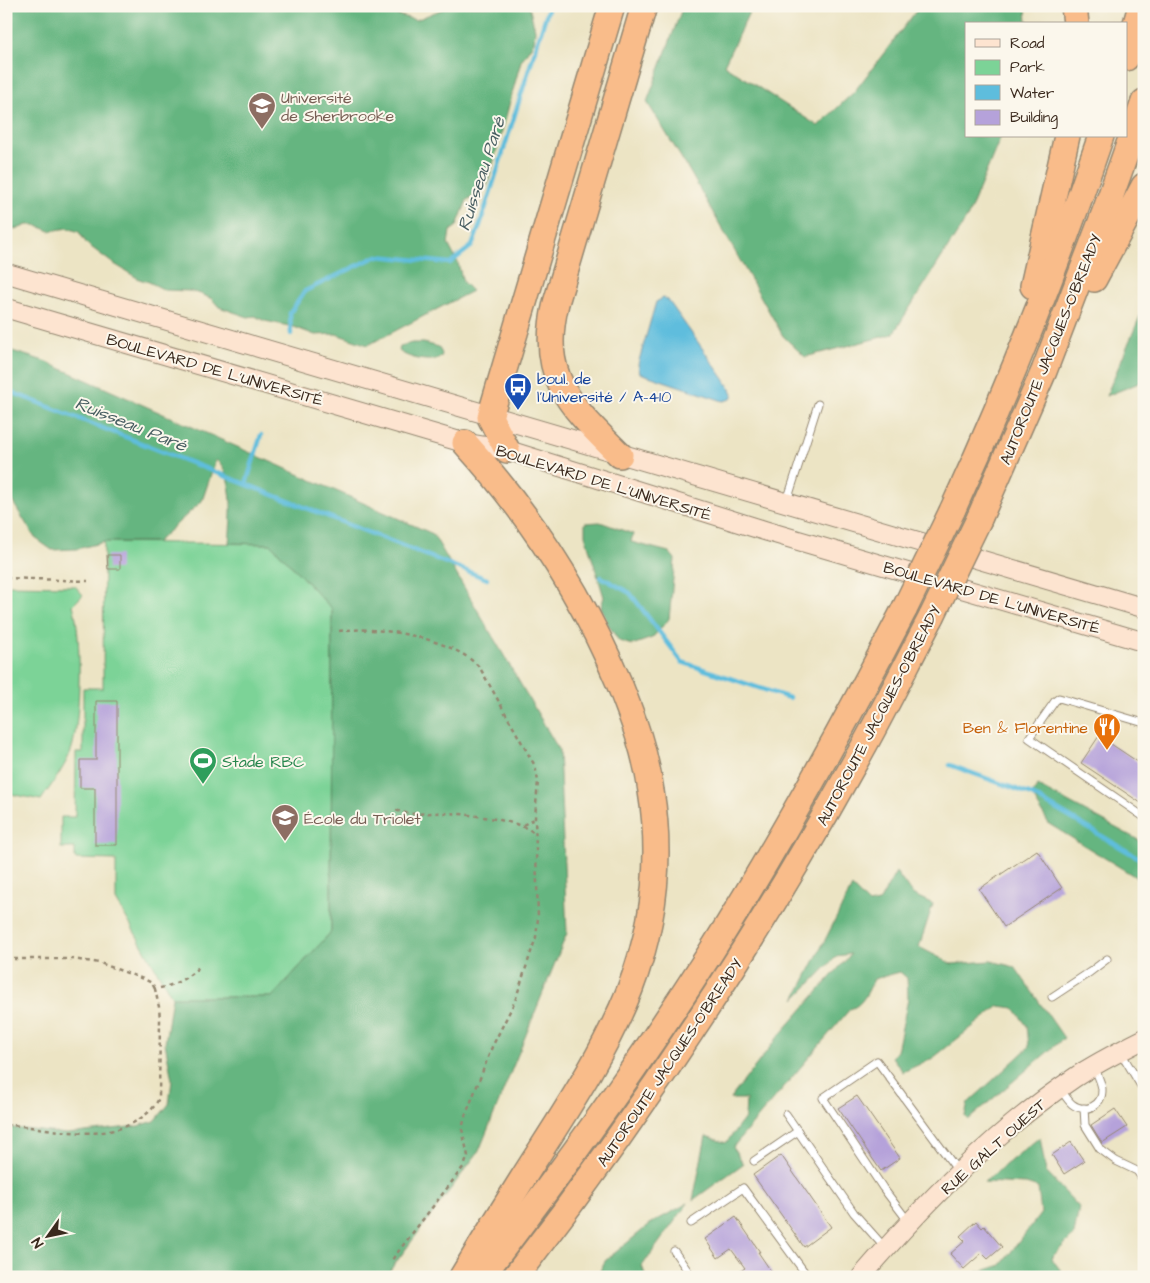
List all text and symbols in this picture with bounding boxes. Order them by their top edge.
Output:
legend [965,22,1128,138]
text: Road [1010,33,1045,54]
text: Park [1010,57,1045,78]
text: Water [1010,83,1054,104]
place label: Université de Sherbrooke [281,87,395,127]
school or university icon: Université de Sherbrooke [247,91,277,130]
text: Building [1010,107,1058,129]
water label: Ruisseau Paré [451,113,512,234]
street label: AUTOROUTE JACQUES-O'BREADY [995,230,1108,468]
street label: BOULEVARD DE L'UNIVERSITÉ [104,328,326,412]
place label: boul. de l'Université / A-410 [537,368,671,408]
bus stop icon: boul. de l'Université / A-410 [503,372,533,411]
water label: Ruisseau Paré [71,391,192,459]
street label: BOULEVARD DE L'UNIVERSITÉ [493,440,715,526]
street label: BOULEVARD DE L'UNIVERSITÉ [881,556,1103,640]
street label: AUTOROUTE JACQUES-O'BREADY [811,601,947,830]
restaurant icon: Ben & Florentine [1092,712,1122,751]
place label: Ben & Florentine [963,717,1088,739]
sports icon: Stade RBC [188,746,218,785]
place label: Stade RBC [222,751,304,773]
school or university icon: École du Triolet [270,803,300,842]
place label: École du Triolet [304,808,421,830]
street label: AUTOROUTE JACQUES-O'BREADY [592,954,748,1171]
street label: RUE GALT OUEST [936,1094,1051,1200]
north arrow [22,1210,72,1260]
text: N [27,1233,49,1252]

